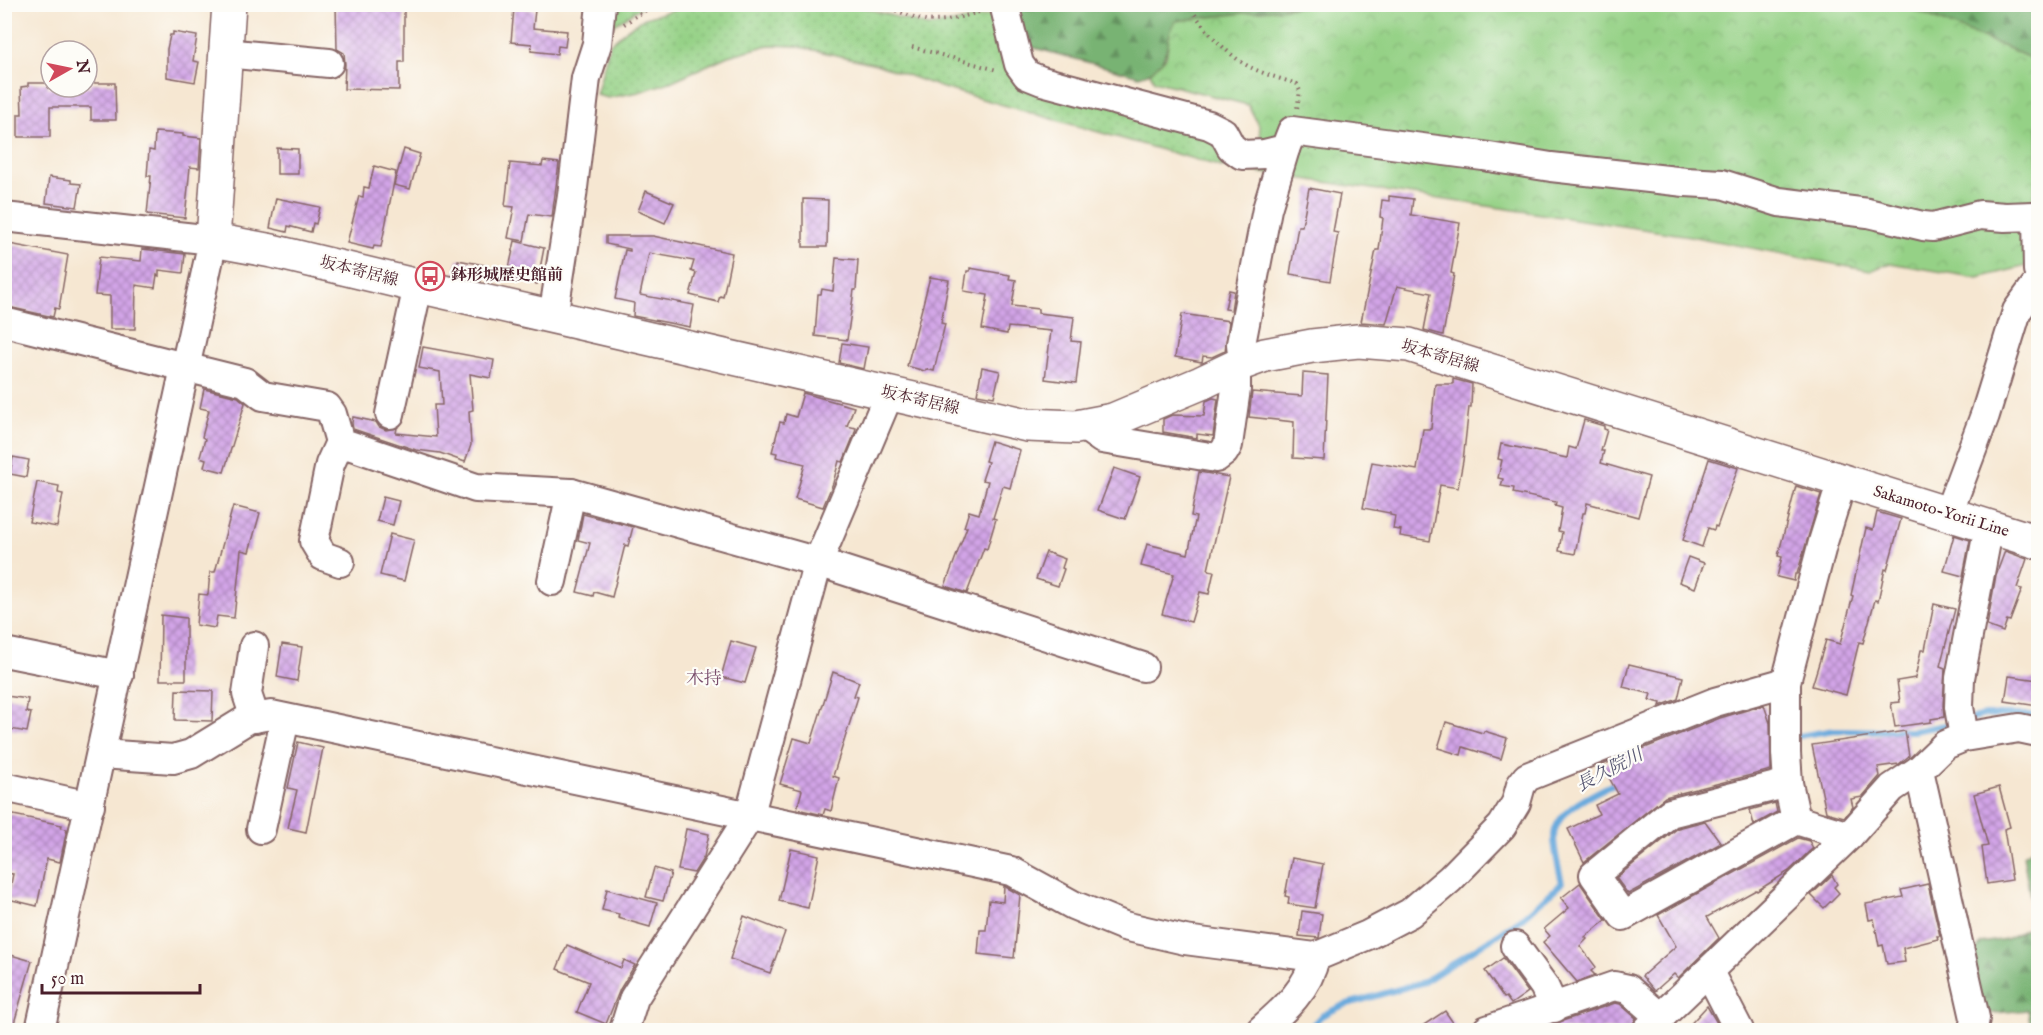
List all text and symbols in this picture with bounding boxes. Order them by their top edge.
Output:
north arrow [39,39,99,99]
text: N [71,58,93,76]
street label: 坂本寄居線 [318,253,400,291]
bus stop icon: 鉢形城歴史館前 [414,260,446,292]
place label: 鉢形城歴史館前 [451,266,563,286]
street label: 坂本寄居線 [1399,336,1481,378]
street label: 坂本寄居線 [879,382,961,420]
street label: Sakamoto-Yorii Line [1871,482,2011,542]
district label: 木持 [686,668,722,691]
water label: 長久院川 [1573,743,1649,798]
scale bar [42,957,200,995]
text: 50 m [51,968,84,991]

